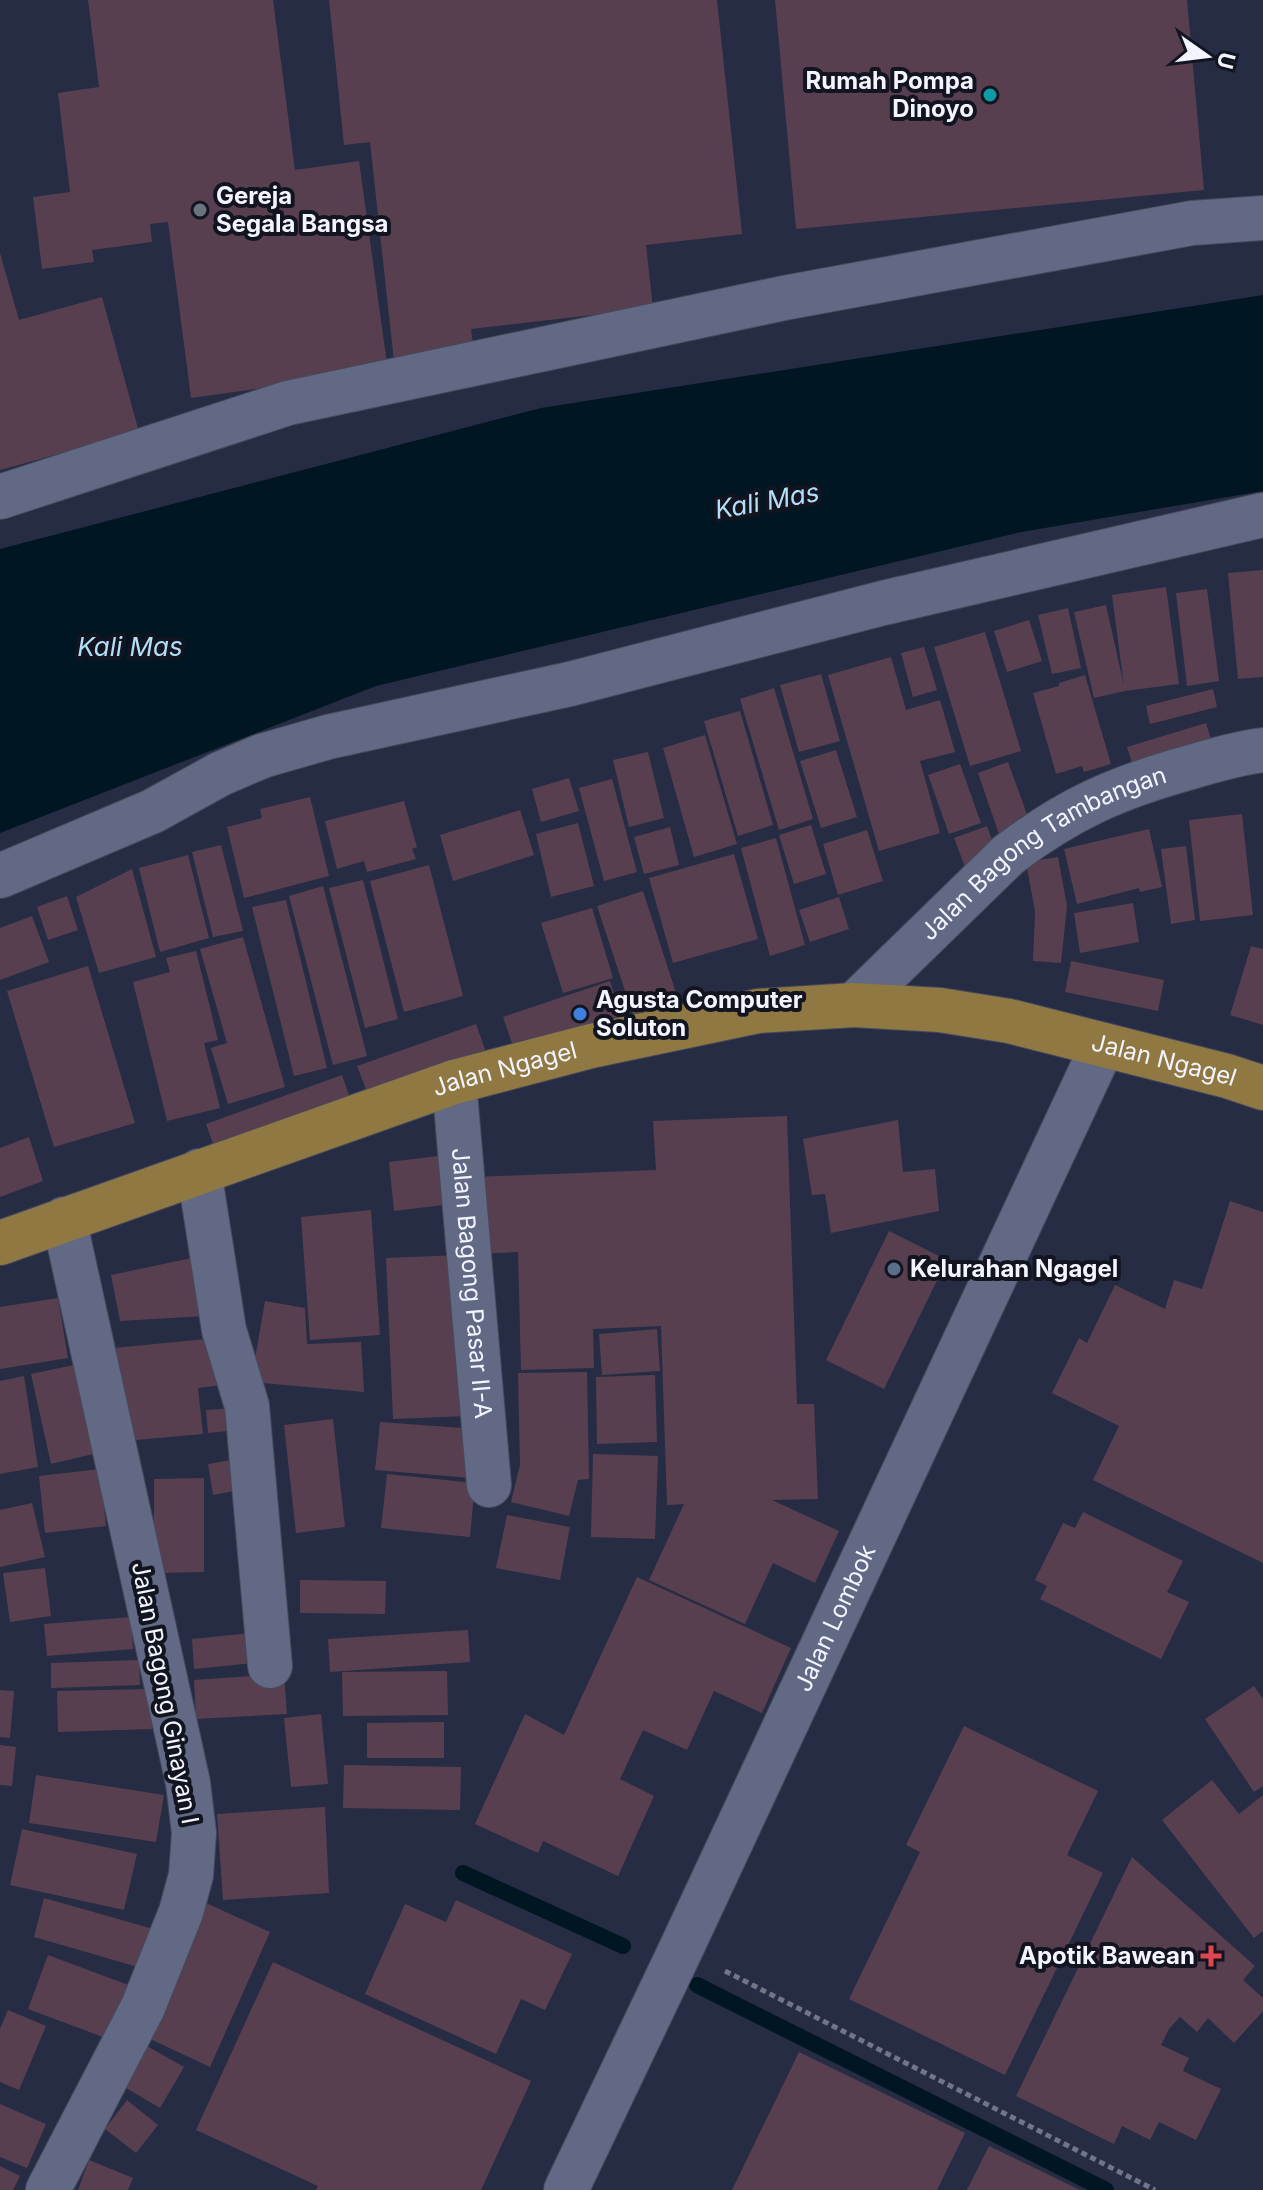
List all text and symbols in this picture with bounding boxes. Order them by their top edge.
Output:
north arrow [1167,16,1247,96]
text: U [1212,50,1241,72]
place label: Rumah Pompa Dinoyo [806,66,974,123]
marker: Rumah Pompa Dinoyo [981,86,999,104]
place label: Gereja Segala Bangsa [216,181,389,238]
marker: Gereja Segala Bangsa [191,201,209,219]
water label: Kali Mas [712,476,822,525]
water label: Kali Mas [77,631,183,662]
street label: Jalan Bagong Tambangan [914,760,1170,946]
place label: Agusta Computer Soluton [596,985,803,1042]
marker: Agusta Computer Soluton [571,1005,589,1023]
street label: Jalan Ngagel [1089,1027,1240,1092]
street label: Jalan Ngagel [428,1035,580,1102]
street label: Jalan Bagong Pasar II-A [446,1147,498,1420]
place label: Kelurahan Ngagel [910,1254,1118,1283]
marker: Kelurahan Ngagel [885,1260,903,1278]
street label: Jalan Lombok [788,1540,882,1696]
street label: Jalan Bagong Ginayan I [126,1559,205,1827]
place label: Apotik Bawean [1019,1941,1195,1970]
marker: Apotik Bawean [1202,1947,1220,1965]

